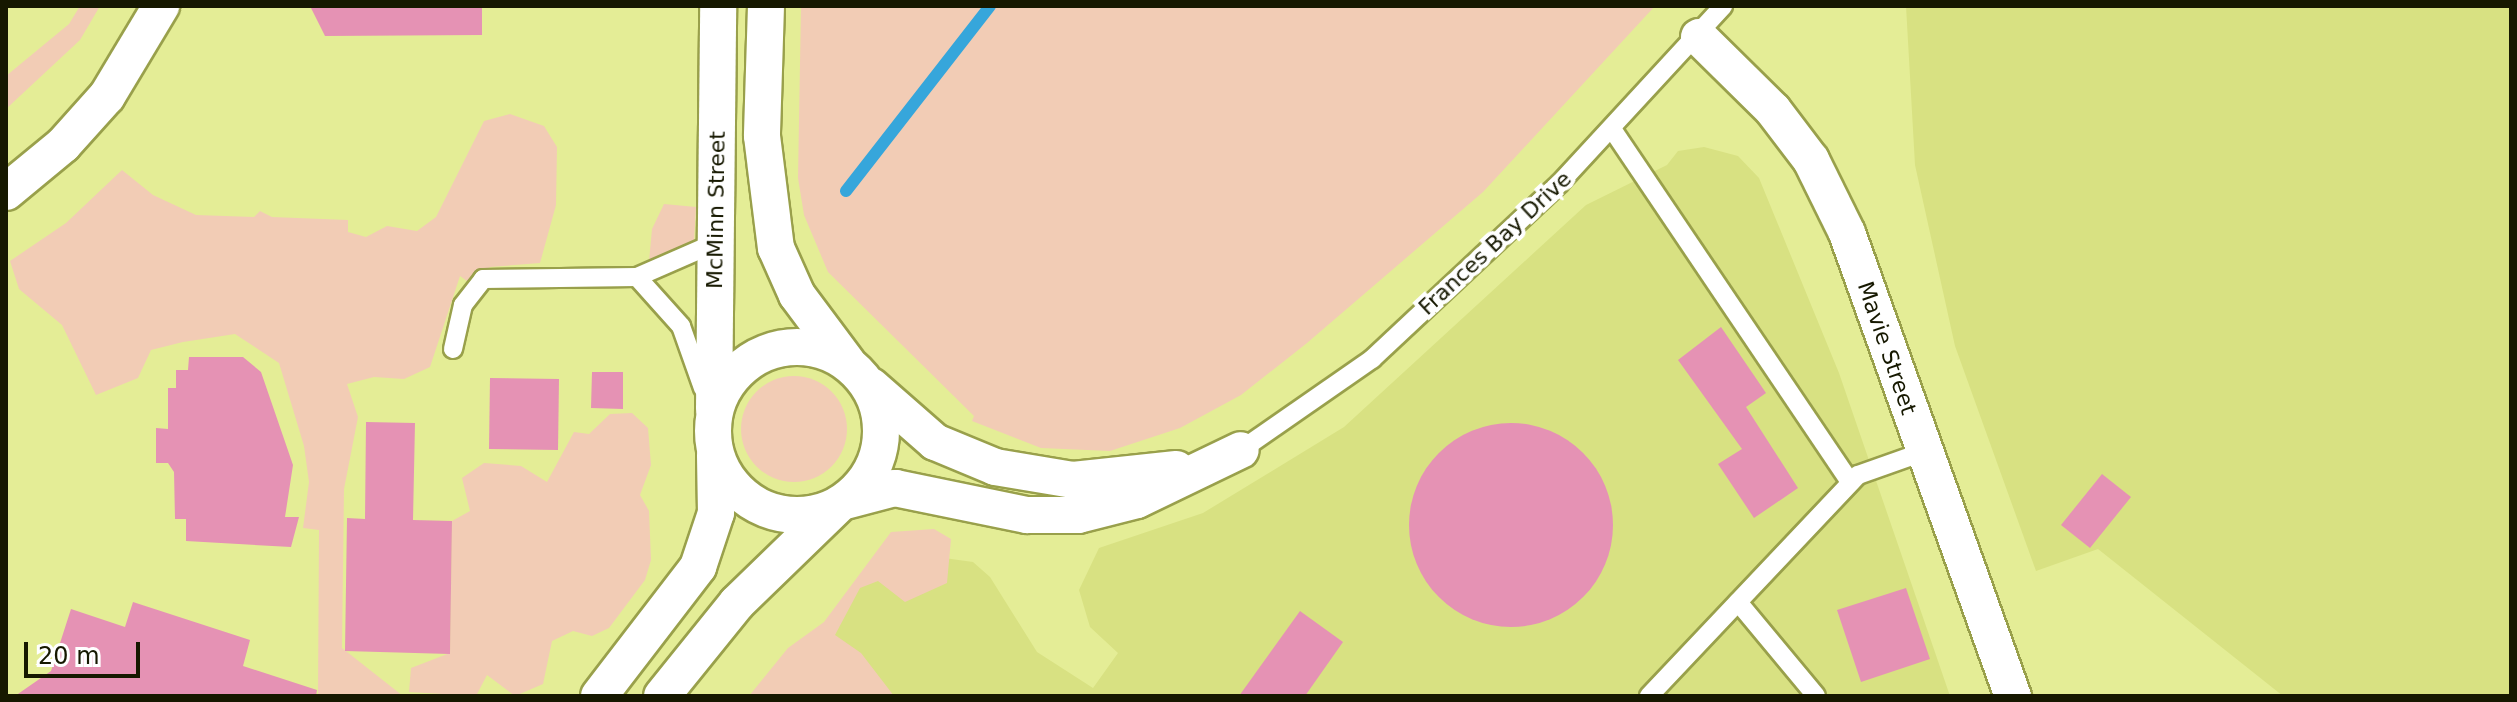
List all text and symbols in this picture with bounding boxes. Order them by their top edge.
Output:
street label: McMinn Street [701,131,731,289]
street label: Frances Bay Drive [1413,166,1577,320]
street label: Mavie Street [1852,278,1922,418]
scale bar [28,626,144,676]
text: 20 m [38,642,100,670]

